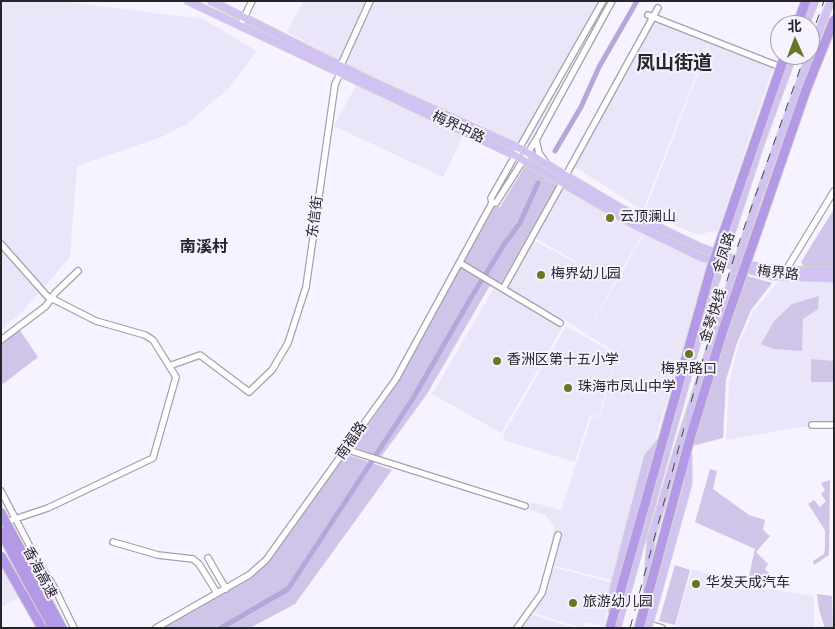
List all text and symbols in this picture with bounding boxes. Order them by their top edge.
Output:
north arrow [770,15,820,65]
text: 北 [787,16,802,36]
district label: 凤山街道 [636,53,712,75]
street label: 梅界中路 [429,109,487,147]
street label: 东信街 [305,195,327,239]
place label: 云顶澜山 [620,210,676,226]
marker: 云顶澜山 [604,212,616,224]
street label: 金凤路 [711,230,739,276]
district label: 南溪村 [180,238,228,258]
street label: 梅界路 [756,263,800,285]
place label: 梅界幼儿园 [551,267,621,283]
marker: 梅界幼儿园 [535,269,547,281]
street label: 金琴快线 [697,287,731,345]
marker: 梅界路口 [683,348,695,360]
place label: 香洲区第十五小学 [507,353,619,369]
marker: 香洲区第十五小学 [491,355,503,367]
place label: 梅界路口 [661,362,717,378]
place label: 珠海市凤山中学 [578,380,676,396]
marker: 珠海市凤山中学 [562,382,574,394]
street label: 南福路 [333,419,371,463]
street label: 香海高速 [18,544,60,602]
place label: 华发天成汽车 [706,576,790,592]
marker: 华发天成汽车 [690,578,702,590]
place label: 旅游幼儿园 [583,595,653,611]
marker: 旅游幼儿园 [567,597,579,609]

